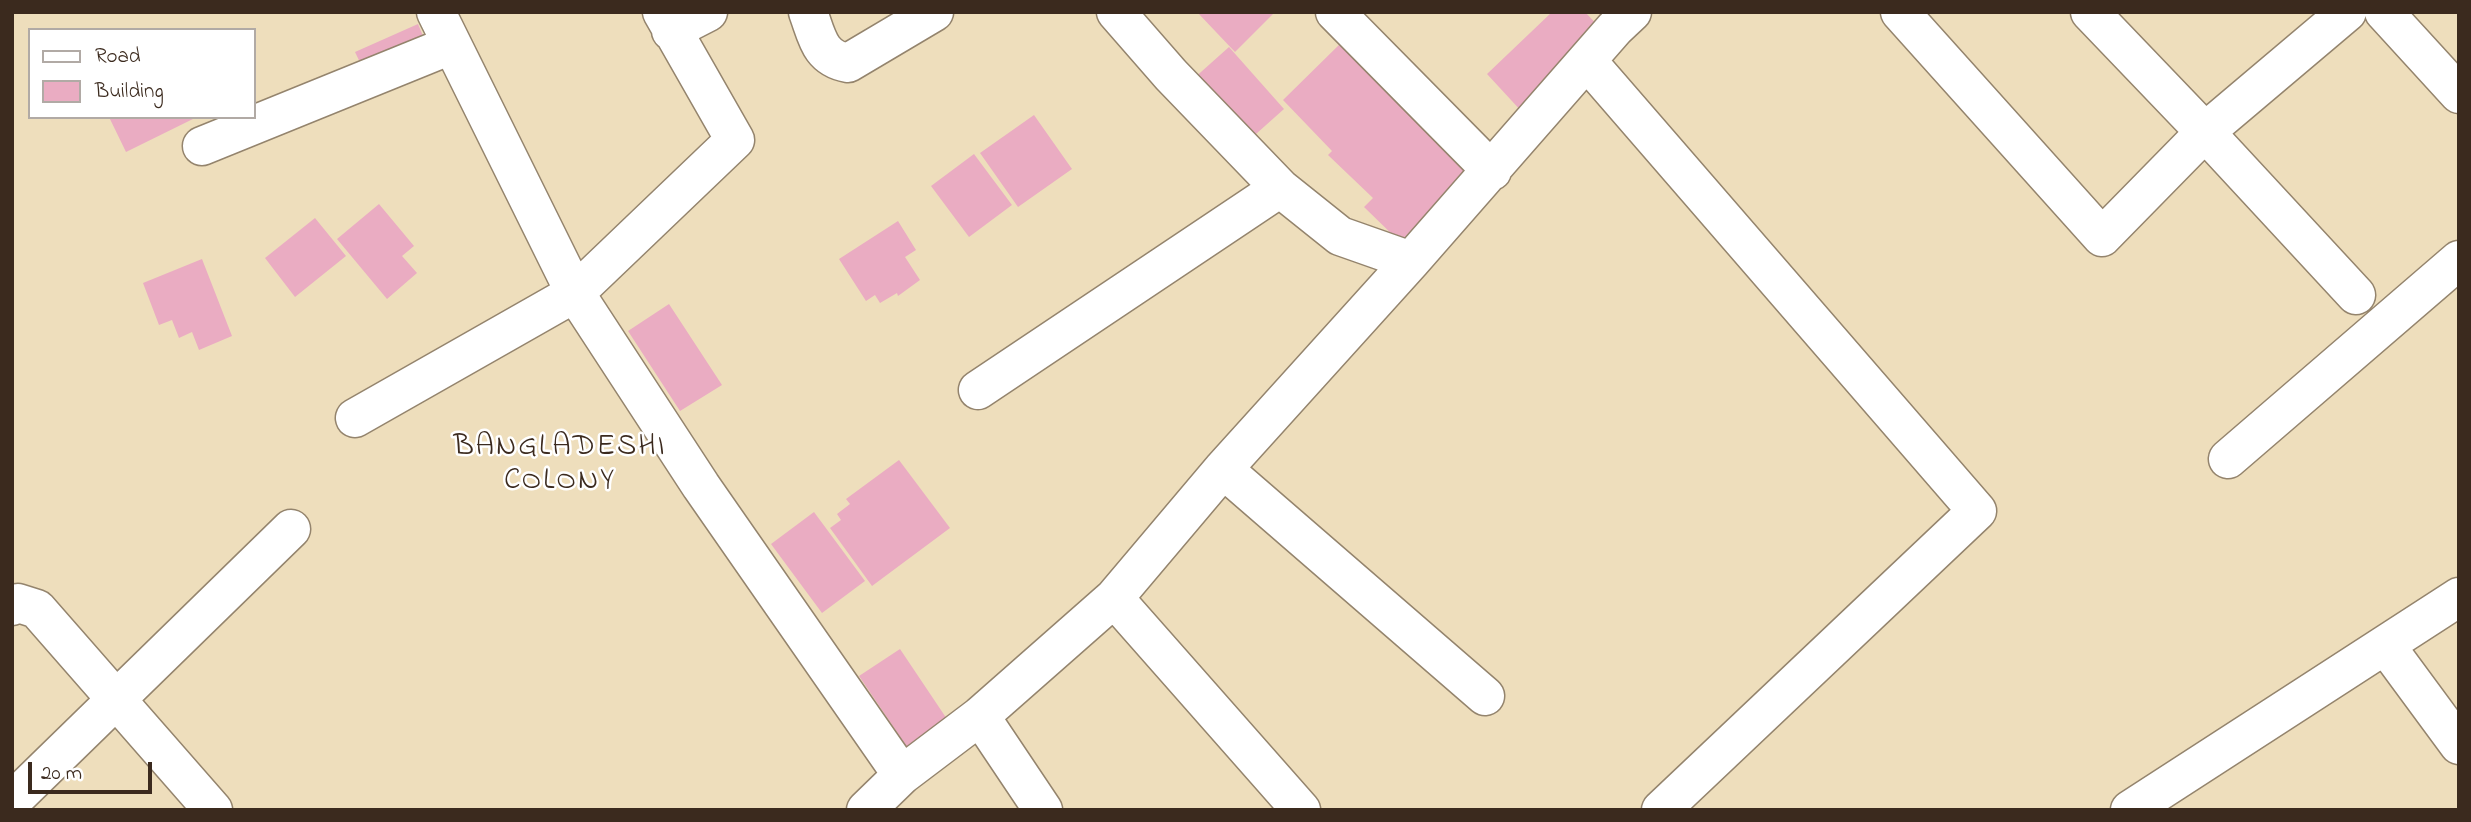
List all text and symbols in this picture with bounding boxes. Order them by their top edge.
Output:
legend [28,28,256,119]
text: Road [95,42,141,72]
text: Building [95,77,164,107]
district label: BANGLADESHI COLONY [455,431,665,502]
scale bar [32,748,156,792]
text: 20 m [41,759,82,789]

